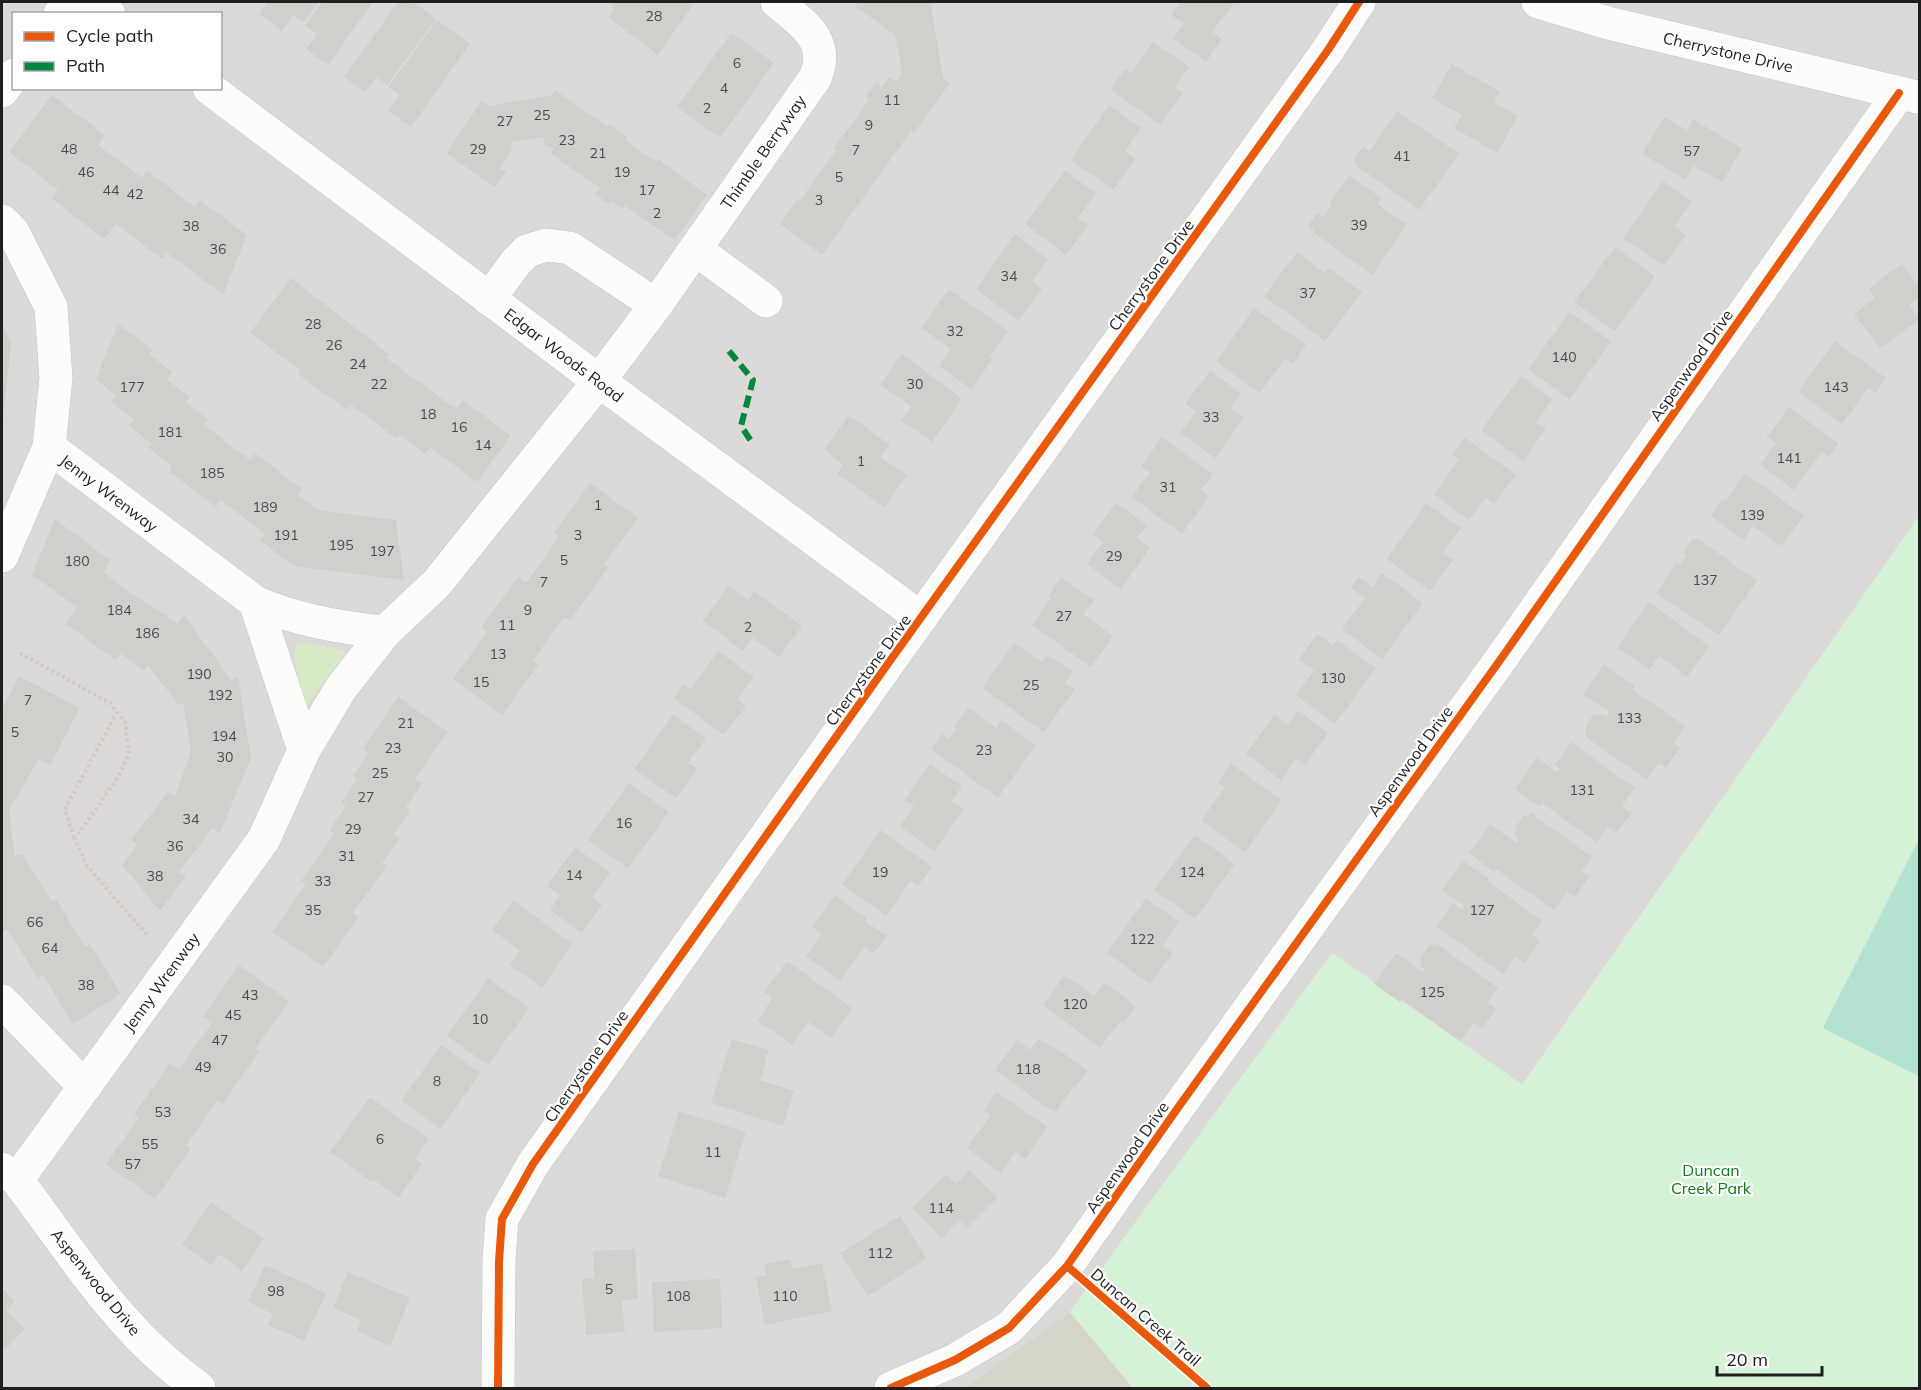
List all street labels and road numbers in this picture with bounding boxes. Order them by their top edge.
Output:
street label: Cherrystone Drive [1661,27,1795,77]
street label: Thimble Berryway [716,90,810,213]
street label: Cherrystone Drive [1104,215,1198,335]
street label: Edgar Woods Road [500,304,628,406]
street label: Aspenwood Drive [1645,305,1737,425]
street label: Jenny Wrenway [56,450,162,537]
street label: Cherrystone Drive [821,610,915,730]
street label: Aspenwood Drive [1363,702,1457,820]
street label: Jenny Wrenway [118,928,204,1035]
street label: Cherrystone Drive [540,1006,632,1126]
street label: Aspenwood Drive [1081,1097,1173,1217]
street label: Aspenwood Drive [47,1225,145,1339]
street label: Duncan Creek Trail [1087,1264,1205,1370]

